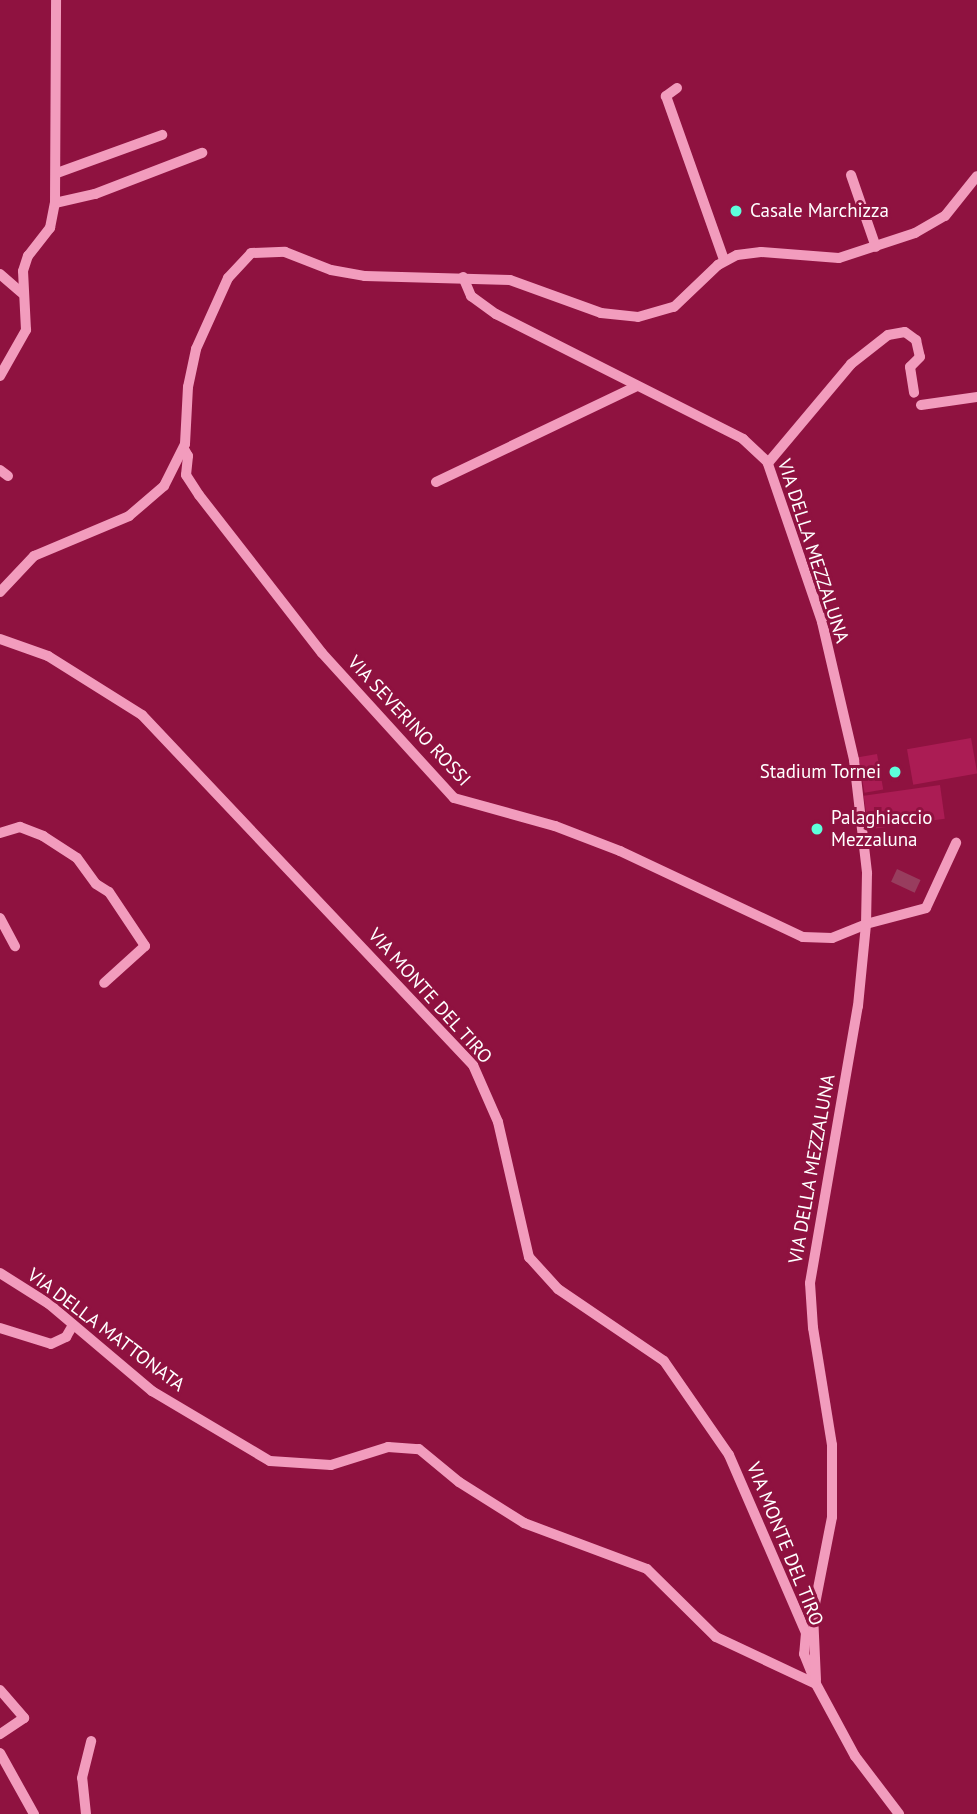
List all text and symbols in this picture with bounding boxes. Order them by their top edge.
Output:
place label: Casale Marchizza [750,200,889,222]
marker: Casale Marchizza [728,203,744,219]
street label: VIA DELLA MEZZALUNA [772,455,854,647]
street label: VIA SEVERINO ROSSI [342,651,476,791]
place label: Stadium Tornei [759,761,881,783]
marker: Stadium Tornei [887,764,903,780]
place label: Palaghiaccio Mezzaluna [831,807,932,851]
marker: Palaghiaccio Mezzaluna [809,821,825,837]
street label: VIA MONTE DEL TIRO [363,923,497,1069]
street label: VIA DELLA MEZZALUNA [784,1072,840,1266]
street label: VIA DELLA MATTONATA [22,1263,190,1397]
street label: VIA MONTE DEL TIRO [741,1458,829,1630]

